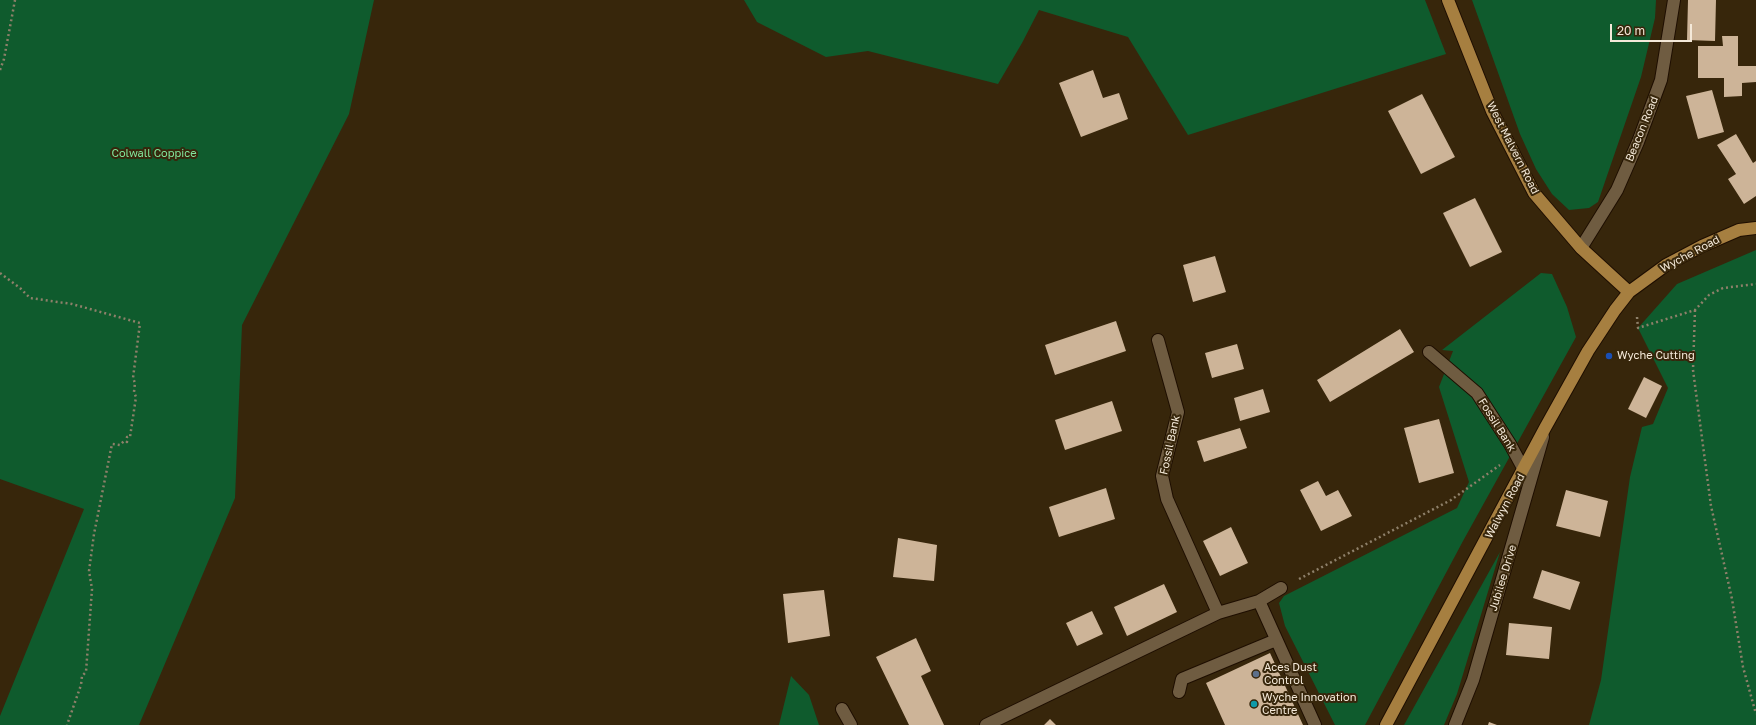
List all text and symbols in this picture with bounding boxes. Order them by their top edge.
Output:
scale bar [1612,16,1694,42]
text: 20 m [1617,23,1645,38]
street label: Beacon Road [1623,95,1661,163]
street label: West Malvern Road [1484,100,1542,196]
park label: Colwall Coppice [111,147,197,161]
street label: Wyche Road [1658,233,1722,275]
place label: Wyche Cutting [1617,349,1695,363]
marker: Wyche Cutting [1604,351,1614,361]
street label: Fossil Bank [1475,396,1519,454]
street label: Fossil Bank [1157,414,1183,476]
street label: Walwyn Road [1482,471,1528,541]
street label: Jubilee Drive [1487,543,1519,613]
place label: Aces Dust Control [1264,661,1317,687]
marker: Aces Dust Control [1251,669,1261,679]
place label: Wyche Innovation Centre [1262,691,1356,717]
marker: Wyche Innovation Centre [1249,699,1259,709]

